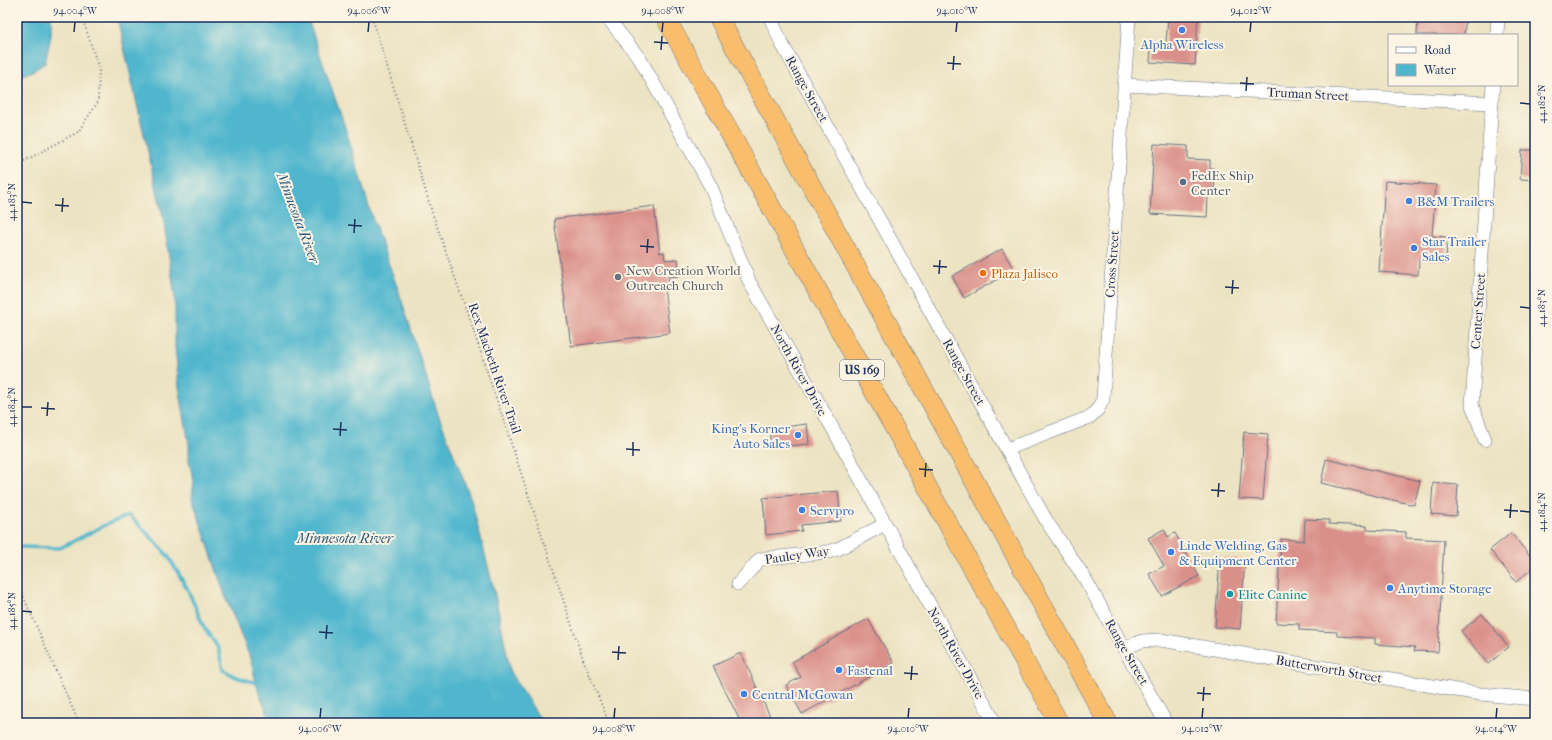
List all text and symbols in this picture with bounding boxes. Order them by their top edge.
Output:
text: 94.004°W [53,5,98,17]
text: 94.006°W [347,5,392,17]
text: 94.008°W [642,5,686,17]
text: 94.010°W [936,5,979,17]
text: 94.012°W [1231,5,1273,17]
marker: Alpha Wireless [1177,25,1187,35]
legend [1388,34,1518,86]
place label: Alpha Wireless [1140,37,1224,52]
text: Road [1424,43,1451,57]
street label: Range Street [783,53,832,125]
text: Water [1423,63,1457,77]
street label: Truman Street [1267,84,1350,104]
text: 44.182°N [1536,84,1548,124]
place label: FedEx Ship Center [1191,168,1254,198]
water label: Minnesota River [273,169,324,267]
marker: FedEx Ship Center [1178,177,1188,187]
text: 44.183°N [6,183,18,221]
place label: B&M Trailers [1417,194,1495,209]
marker: B&M Trailers [1404,196,1414,206]
street label: Cross Street [1102,229,1122,298]
place label: Star Trailer Sales [1422,234,1487,264]
marker: Star Trailer Sales [1409,243,1419,253]
place label: New Creation World Outreach Church [626,263,742,293]
place label: Plaza Jalisco [991,266,1059,281]
marker: Plaza Jalisco [978,268,988,278]
marker: New Creation World Outreach Church [613,272,623,282]
street label: Center Street [1468,272,1488,350]
text: 44.183°N [1536,289,1548,327]
street label: Rex Macbeth River Trail [466,300,525,436]
street label: North River Drive [768,322,831,419]
street label: Range Street [940,336,989,408]
road number: US 169 [840,360,884,380]
text: 44.184°N [6,387,18,427]
place label: King's Korner Auto Sales [711,421,790,451]
marker: King's Korner Auto Sales [793,430,803,440]
text: 44.184°N [1536,492,1548,532]
place label: Servpro [810,503,855,518]
marker: Servpro [797,505,807,515]
water label: Minnesota River [296,530,395,547]
place label: Linde Welding, Gas & Equipment Center [1179,538,1297,568]
street label: Pauley Way [764,543,831,567]
marker: Linde Welding, Gas & Equipment Center [1166,547,1176,557]
place label: Anytime Storage [1397,581,1492,596]
marker: Anytime Storage [1385,583,1395,593]
place label: Elite Canine [1238,587,1308,602]
marker: Elite Canine [1225,589,1235,599]
text: 44.185°N [6,591,18,630]
street label: North River Drive [925,605,988,702]
street label: Range Street [1102,616,1152,688]
street label: Butterworth Street [1275,652,1384,686]
place label: Fastenal [847,663,893,678]
marker: Fastenal [834,665,844,675]
place label: Central McGowan [752,687,854,702]
marker: Central McGowan [739,689,749,699]
text: 94.006°W [298,723,343,735]
text: 94.008°W [593,723,637,735]
text: 94.010°W [887,723,930,735]
text: 94.012°W [1182,723,1224,735]
text: 94.014°W [1475,723,1518,735]

